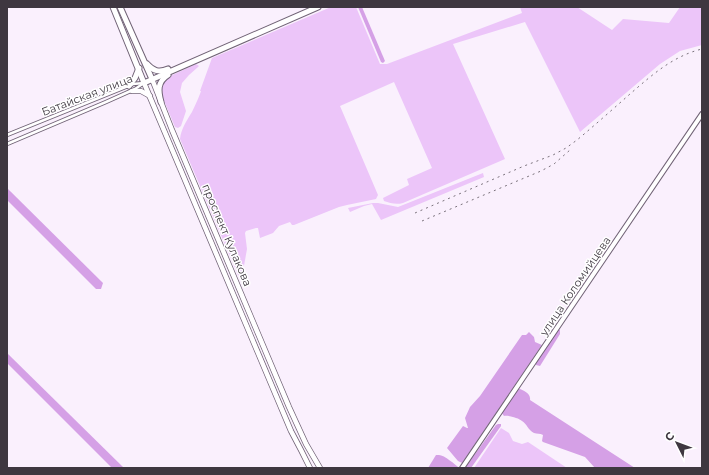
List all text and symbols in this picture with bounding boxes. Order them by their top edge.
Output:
street label: Батайская улица [40,71,134,119]
street label: проспект Кулакова [199,182,255,288]
street label: улица Коломийцева [536,234,613,339]
north arrow [657,423,697,463]
text: С [662,429,677,444]

